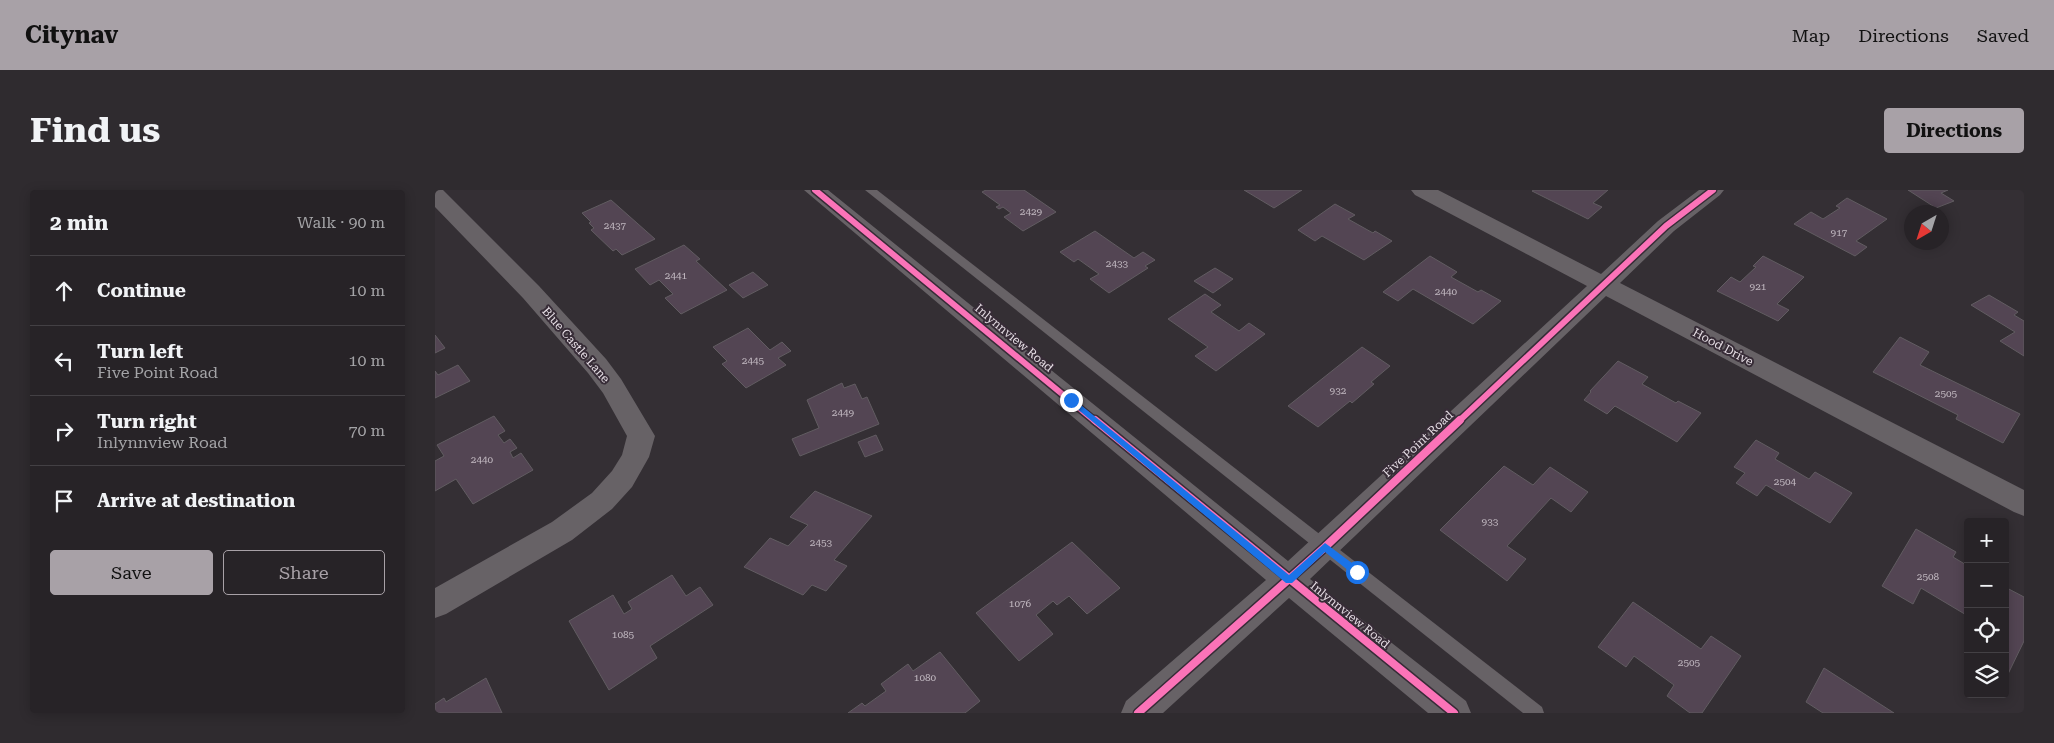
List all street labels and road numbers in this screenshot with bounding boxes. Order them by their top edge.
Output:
street label: Inlynnview Road [972,301,1056,375]
street label: Blue Castle Lane [539,304,613,386]
street label: Hood Drive [1690,325,1756,369]
street label: Five Point Road [1380,408,1456,480]
street label: Inlynnview Road [1308,579,1393,651]

